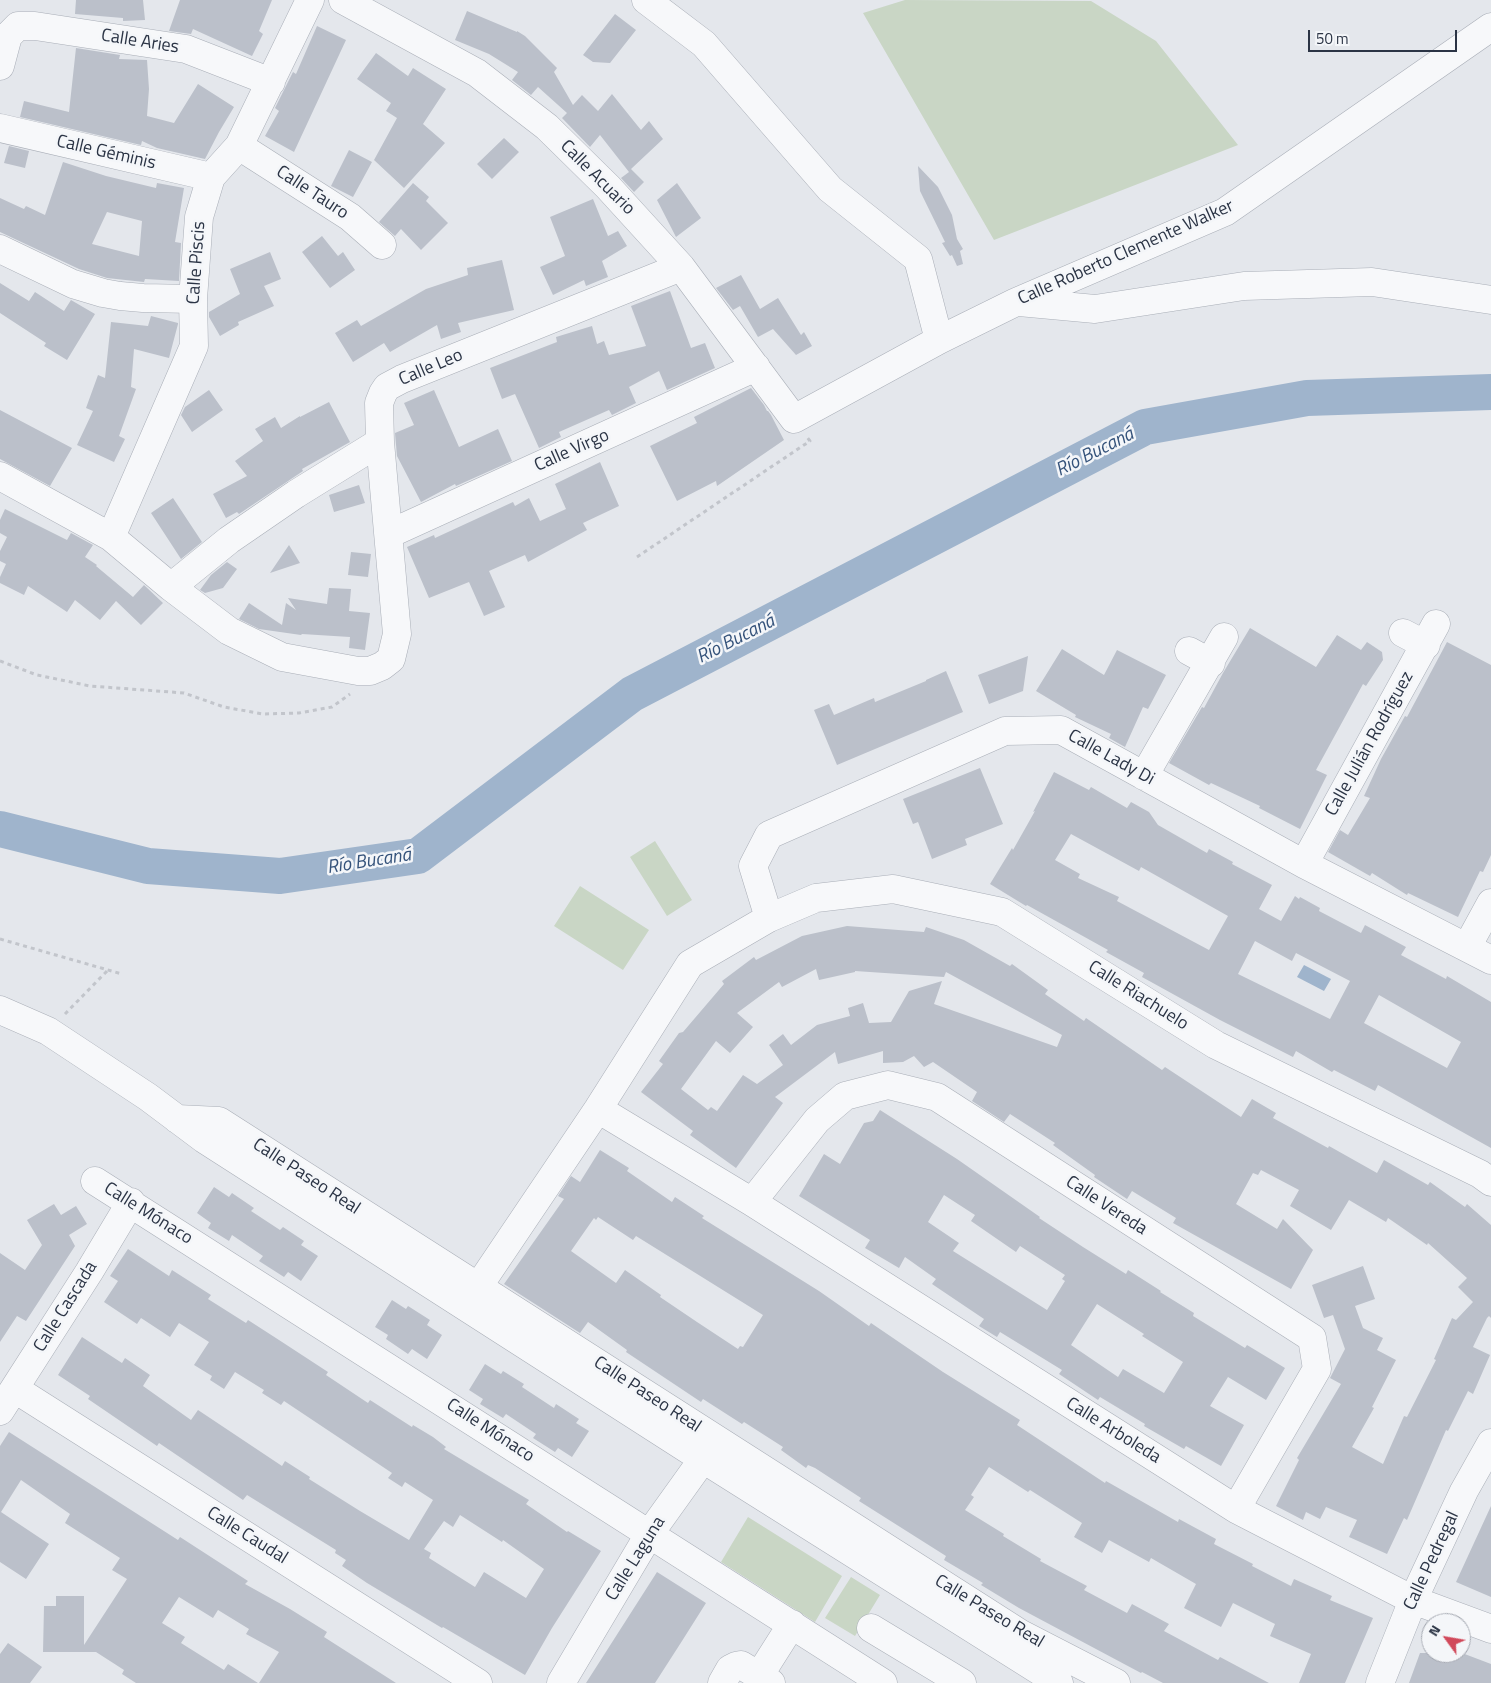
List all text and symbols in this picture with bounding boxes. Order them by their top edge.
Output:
scale bar [1311,20,1460,52]
street label: Calle Aries [100,25,180,59]
text: 50 m [1316,27,1349,50]
street label: Calle Géminis [54,131,158,175]
street label: Calle Acuario [555,136,639,220]
street label: Calle Tauro [272,162,352,224]
street label: Calle Roberto Clemente Walker [1015,196,1237,310]
street label: Calle Piscis [183,221,211,305]
street label: Calle Leo [396,345,466,391]
water label: Río Bucaná [1052,424,1138,482]
street label: Calle Virgo [531,425,613,477]
water label: Río Bucaná [693,611,779,669]
street label: Calle Julián Rodríguez [1321,668,1419,820]
street label: Calle Lady Di [1064,725,1158,791]
water label: Río Bucaná [325,844,413,880]
street label: Calle Riachuelo [1084,957,1192,1035]
street label: Calle Paseo Real [248,1134,364,1220]
street label: Calle Vereda [1061,1172,1151,1240]
street label: Calle Mónaco [100,1178,196,1250]
street label: Calle Cascada [30,1258,102,1356]
street label: Calle Paseo Real [589,1352,705,1438]
street label: Calle Arboleda [1062,1393,1164,1469]
street label: Calle Mónaco [442,1395,538,1467]
street label: Calle Caudal [203,1503,291,1569]
street label: Calle Pedregal [1400,1508,1464,1614]
street label: Calle Laguna [602,1513,670,1605]
street label: Calle Paseo Real [930,1571,1048,1653]
north arrow [1421,1613,1471,1663]
text: N [1422,1621,1445,1640]

